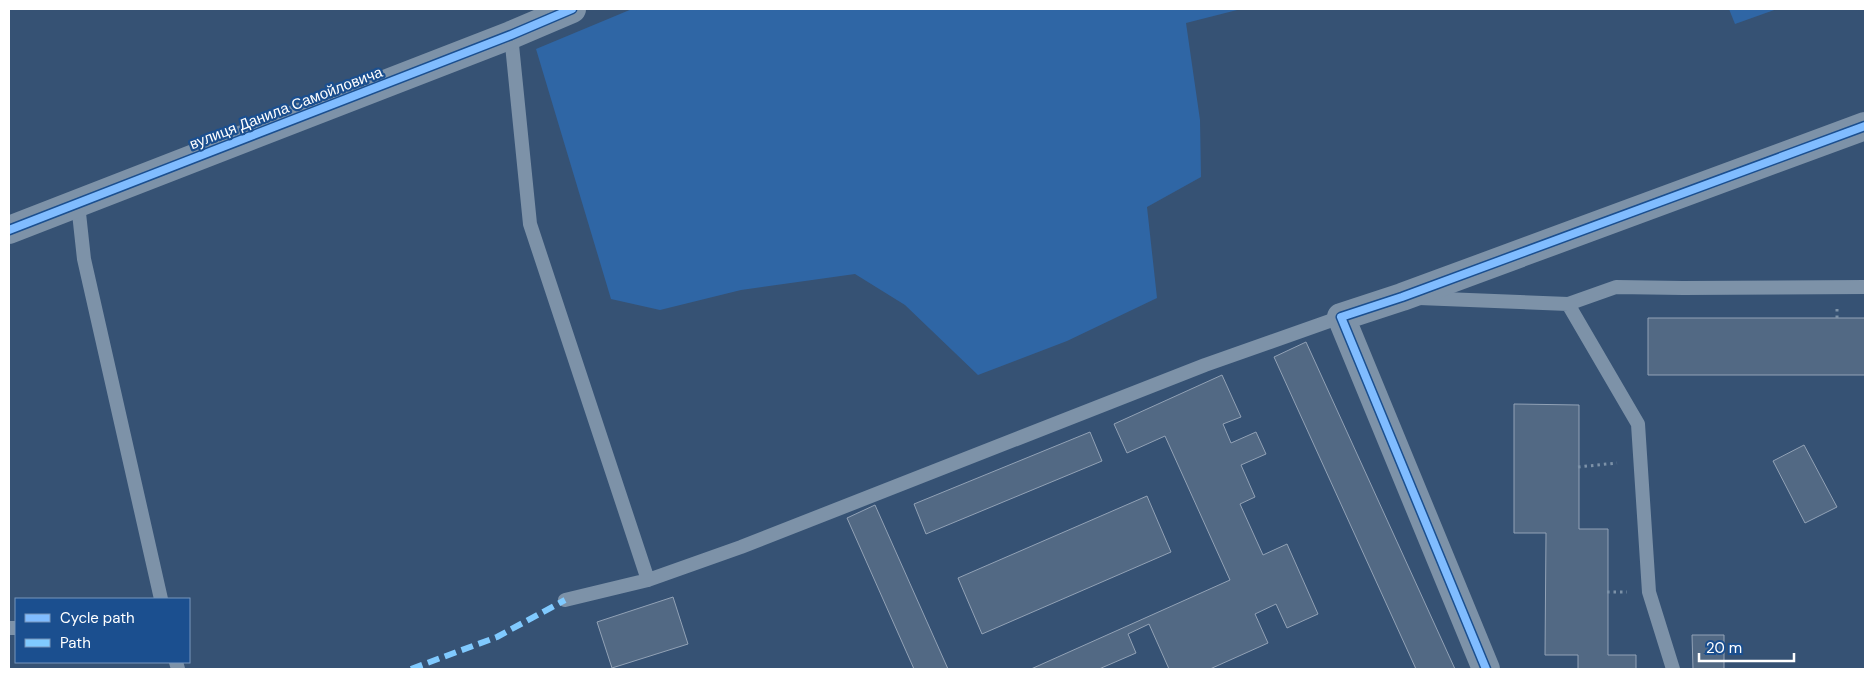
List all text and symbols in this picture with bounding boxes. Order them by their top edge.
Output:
street label: вулиця Данила Самойловича [187,62,386,154]
legend [15,598,190,663]
text: Cycle path [60,608,135,628]
scale bar [1699,630,1794,662]
text: Path [60,633,91,653]
text: 20 m [1706,638,1742,658]

